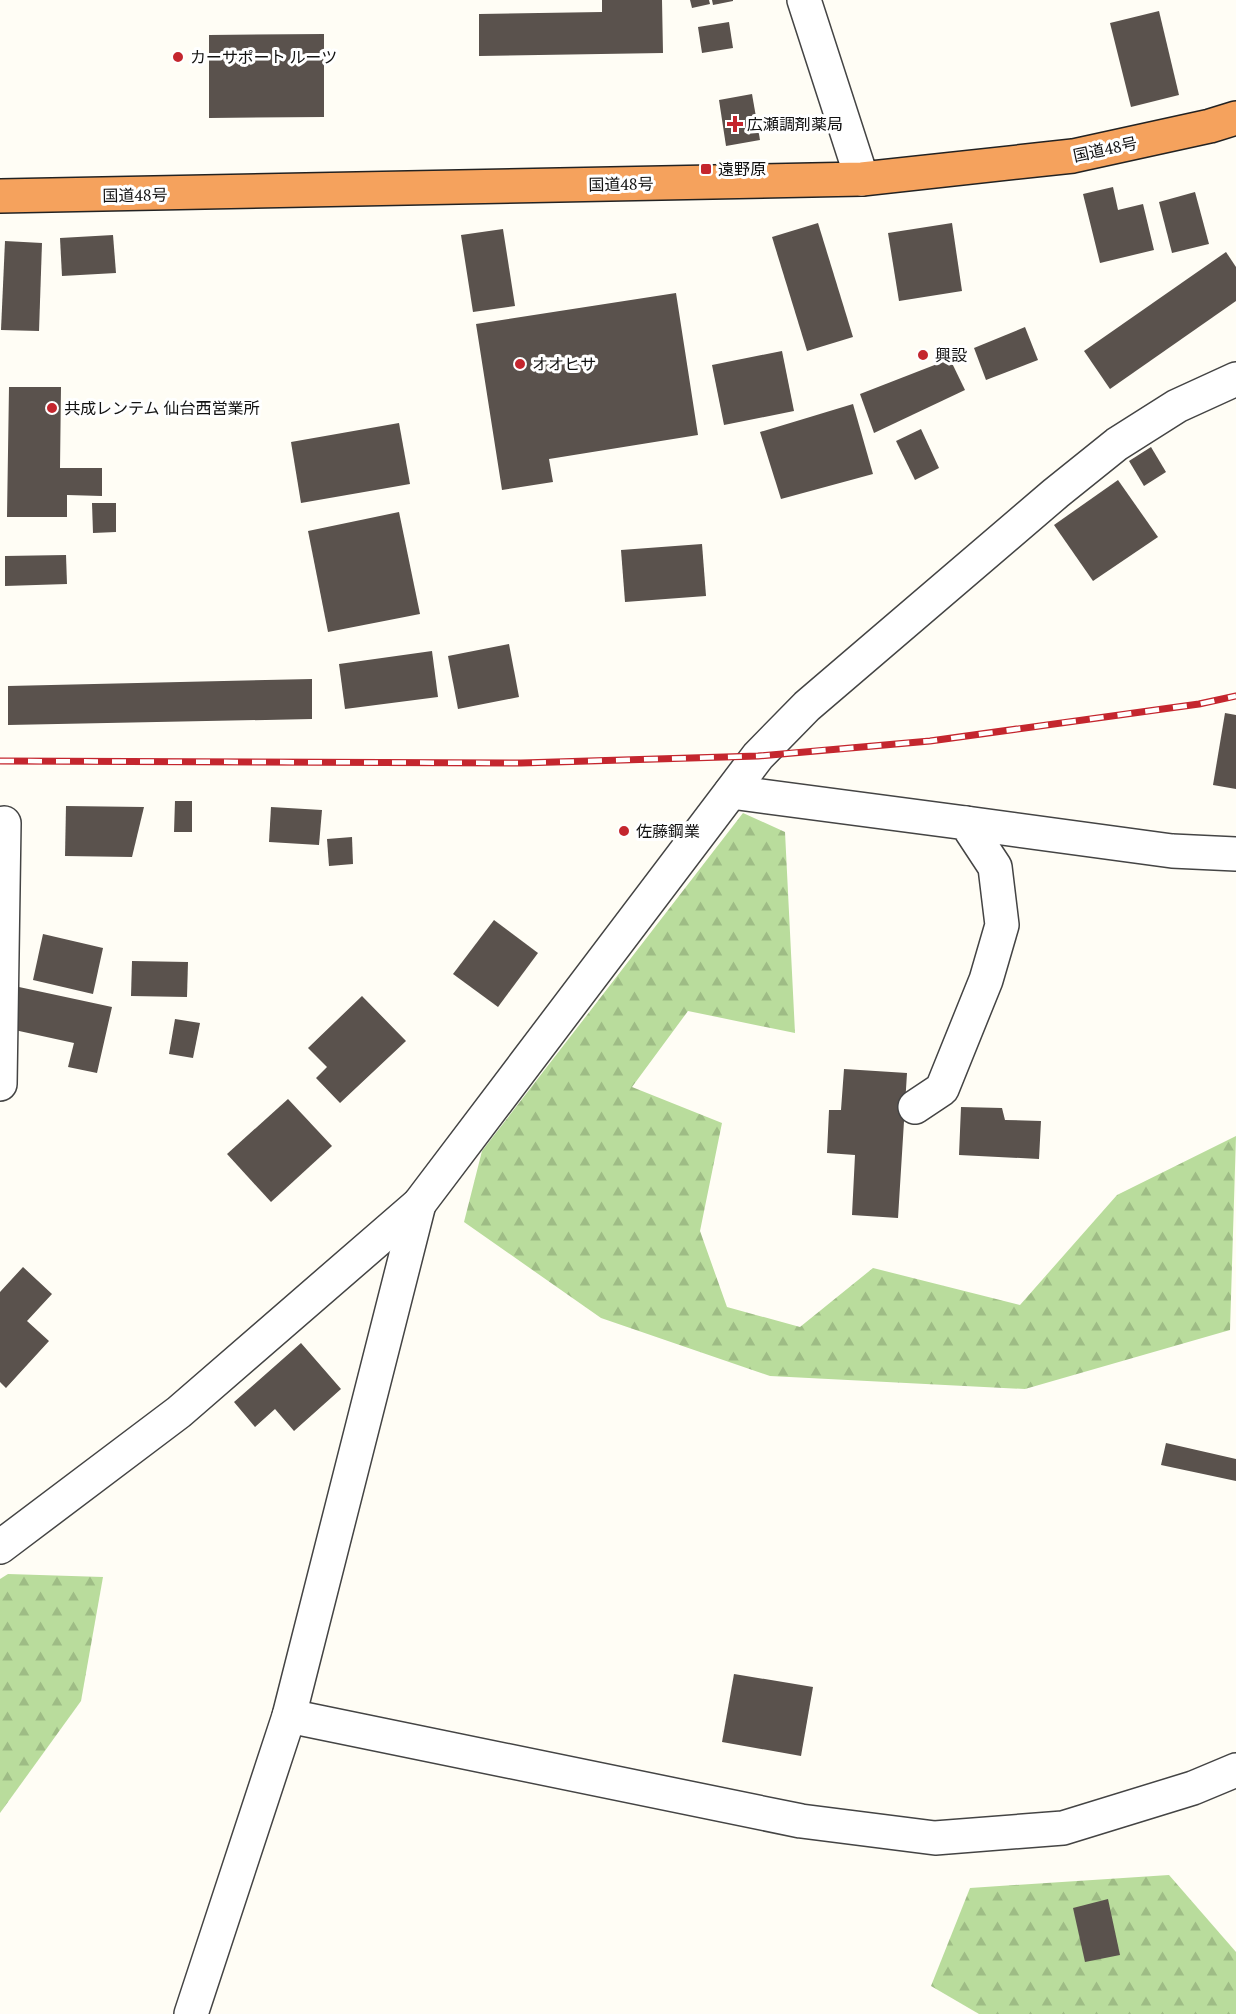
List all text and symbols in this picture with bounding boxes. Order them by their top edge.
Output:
place label: カーサポート ルーツ [190,46,337,68]
marker: カーサポート ルーツ [171,50,185,64]
place label: 広瀬調剤薬局 [747,113,843,135]
marker: 広瀬調剤薬局 [728,117,742,131]
street label: 国道48号 [1071,131,1139,167]
place label: 遠野原 [718,158,766,180]
marker: 遠野原 [699,162,713,176]
street label: 国道48号 [588,172,654,196]
street label: 国道48号 [102,183,168,207]
place label: 興設 [935,344,967,366]
marker: 興設 [916,348,930,362]
place label: オオヒサ [532,353,596,375]
marker: オオヒサ [513,357,527,371]
place label: 共成レンテム 仙台西営業所 [64,397,259,419]
marker: 共成レンテム 仙台西営業所 [45,401,59,415]
place label: 佐藤鋼業 [636,820,700,842]
marker: 佐藤鋼業 [617,824,631,838]

